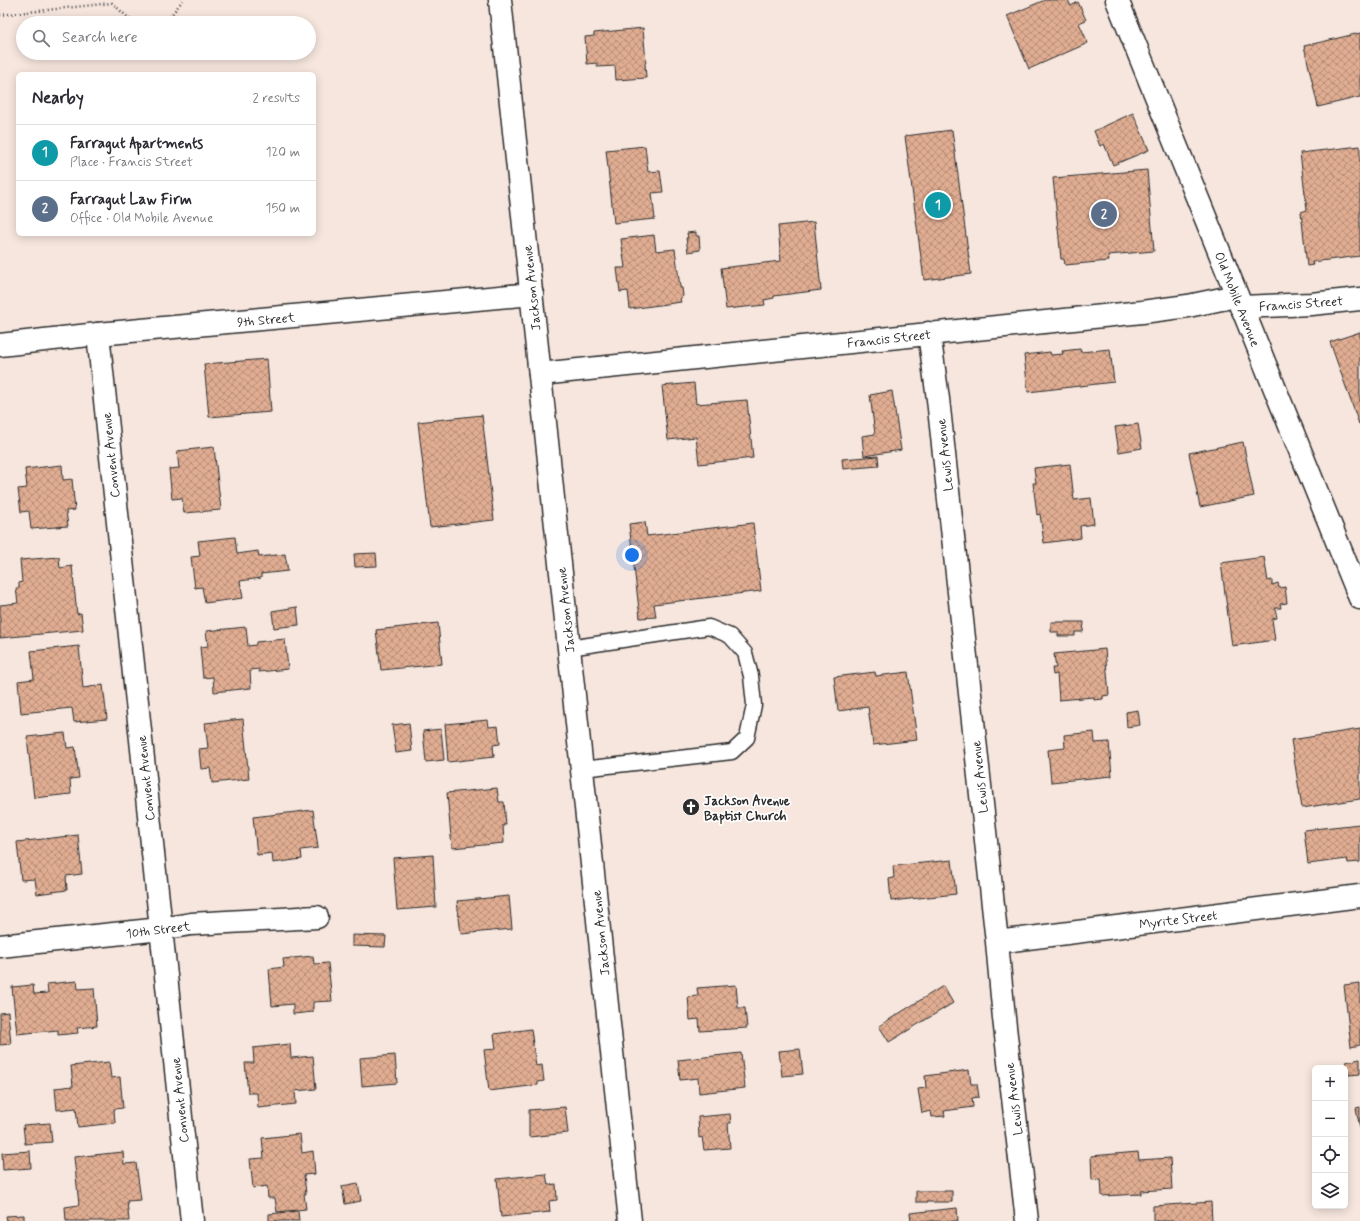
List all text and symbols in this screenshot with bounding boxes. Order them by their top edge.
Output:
search box [16,16,316,60]
icon: search [30,27,52,49]
text: Search here [62,28,138,48]
text: Nearby [32,87,84,109]
text: 2 results [253,90,300,107]
text: Farragut Apartments [70,134,203,154]
text: 1 [42,144,48,161]
text: 120 m [266,144,300,161]
text: Place · Francis Street [70,154,193,171]
text: Farragut Law Firm [70,190,192,210]
pin: 1 [925,190,951,220]
pin: 2 [1091,199,1117,229]
text: 2 [42,200,48,217]
text: 150 m [266,200,300,217]
text: Office · Old Mobile Avenue [70,210,213,227]
street label: Jackson Avenue [520,244,545,331]
street label: Old Mobile Avenue [1210,250,1263,350]
street label: Francis Street [1258,293,1344,316]
street label: 9th Street [236,309,296,331]
street label: Francis Street [846,327,932,352]
street label: Convent Avenue [99,411,124,498]
street label: Lewis Avenue [933,418,958,492]
your location [622,545,642,565]
street label: Jackson Avenue [554,566,579,653]
street label: Convent Avenue [134,734,159,821]
street label: Lewis Avenue [968,740,993,814]
place label: Jackson Avenue Baptist Church [704,793,790,825]
church icon: Jackson Avenue Baptist Church [681,797,701,817]
street label: Jackson Avenue [589,889,614,976]
street label: Myrite Street [1138,907,1218,934]
street label: 10th Street [125,918,192,943]
street label: Convent Avenue [168,1056,193,1143]
street label: Lewis Avenue [1002,1061,1027,1136]
map controls [1312,1065,1348,1209]
button: + [1312,1065,1348,1101]
button: − [1312,1101,1348,1137]
button: locate [1312,1137,1348,1173]
button: layers [1312,1173,1348,1209]

